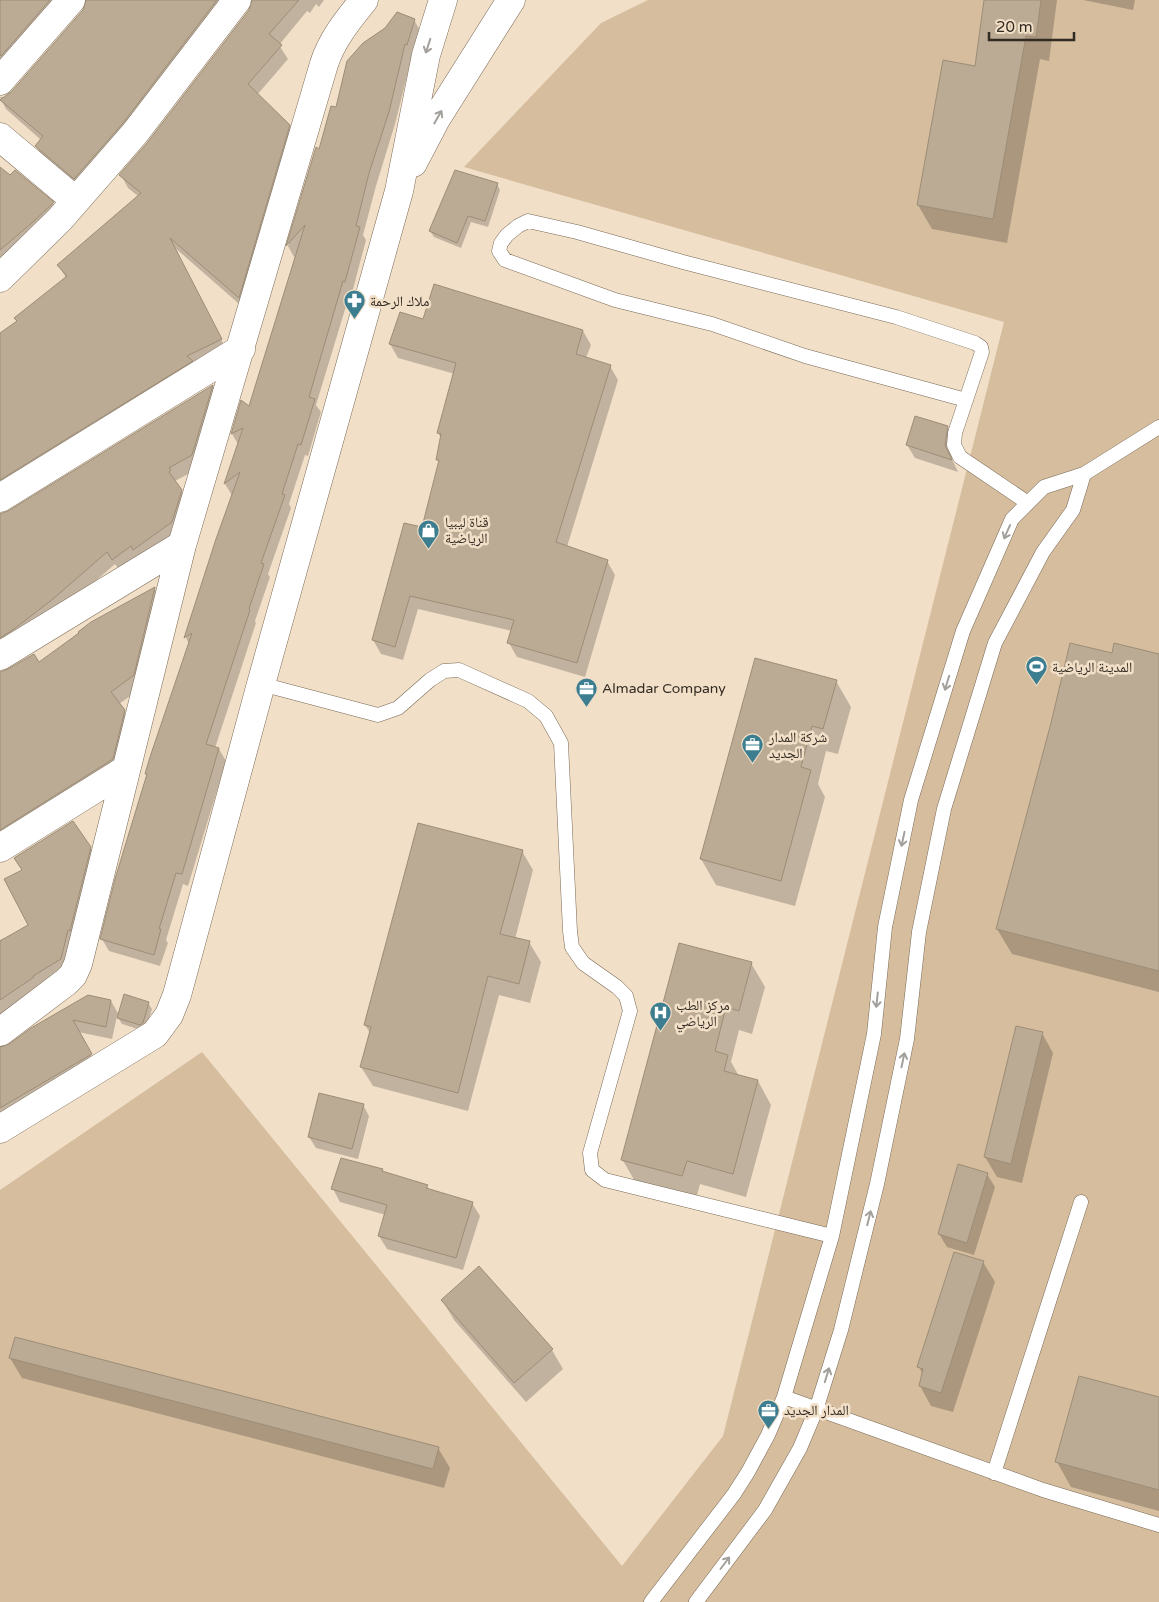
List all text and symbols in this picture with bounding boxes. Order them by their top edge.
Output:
scale bar [989,10,1074,42]
text: 20 m [996,18,1033,36]
one-way arrow [423,38,433,54]
one-way arrow [433,110,443,124]
pharmacy icon: ملاك الرحمة [342,289,366,320]
place label: ملاك الرحمة [370,293,429,310]
place label: قناة ليبيا الرياضية [445,514,489,547]
shop icon: قناة ليبيا الرياضية [417,518,441,549]
one-way arrow [1001,524,1011,539]
sports icon: المدينة الرياضية [1024,655,1048,686]
place label: المدينة الرياضية [1052,659,1132,676]
one-way arrow [941,675,951,691]
office icon: Almadar Company [574,676,598,707]
place label: Almadar Company [602,680,726,697]
place label: شركة المدار الجديد [768,729,827,762]
office icon: شركة المدار الجديد [741,733,765,764]
one-way arrow [898,831,907,847]
one-way arrow [872,991,882,1007]
place label: مركز الطب الرياضي [676,997,730,1033]
hospital icon: مركز الطب الرياضي [648,1001,672,1032]
one-way arrow [899,1052,908,1068]
one-way arrow [865,1211,874,1227]
one-way arrow [822,1368,832,1384]
office icon: المدار الجديد [756,1398,780,1429]
place label: المدار الجديد [784,1402,849,1419]
one-way arrow [720,1557,731,1570]

